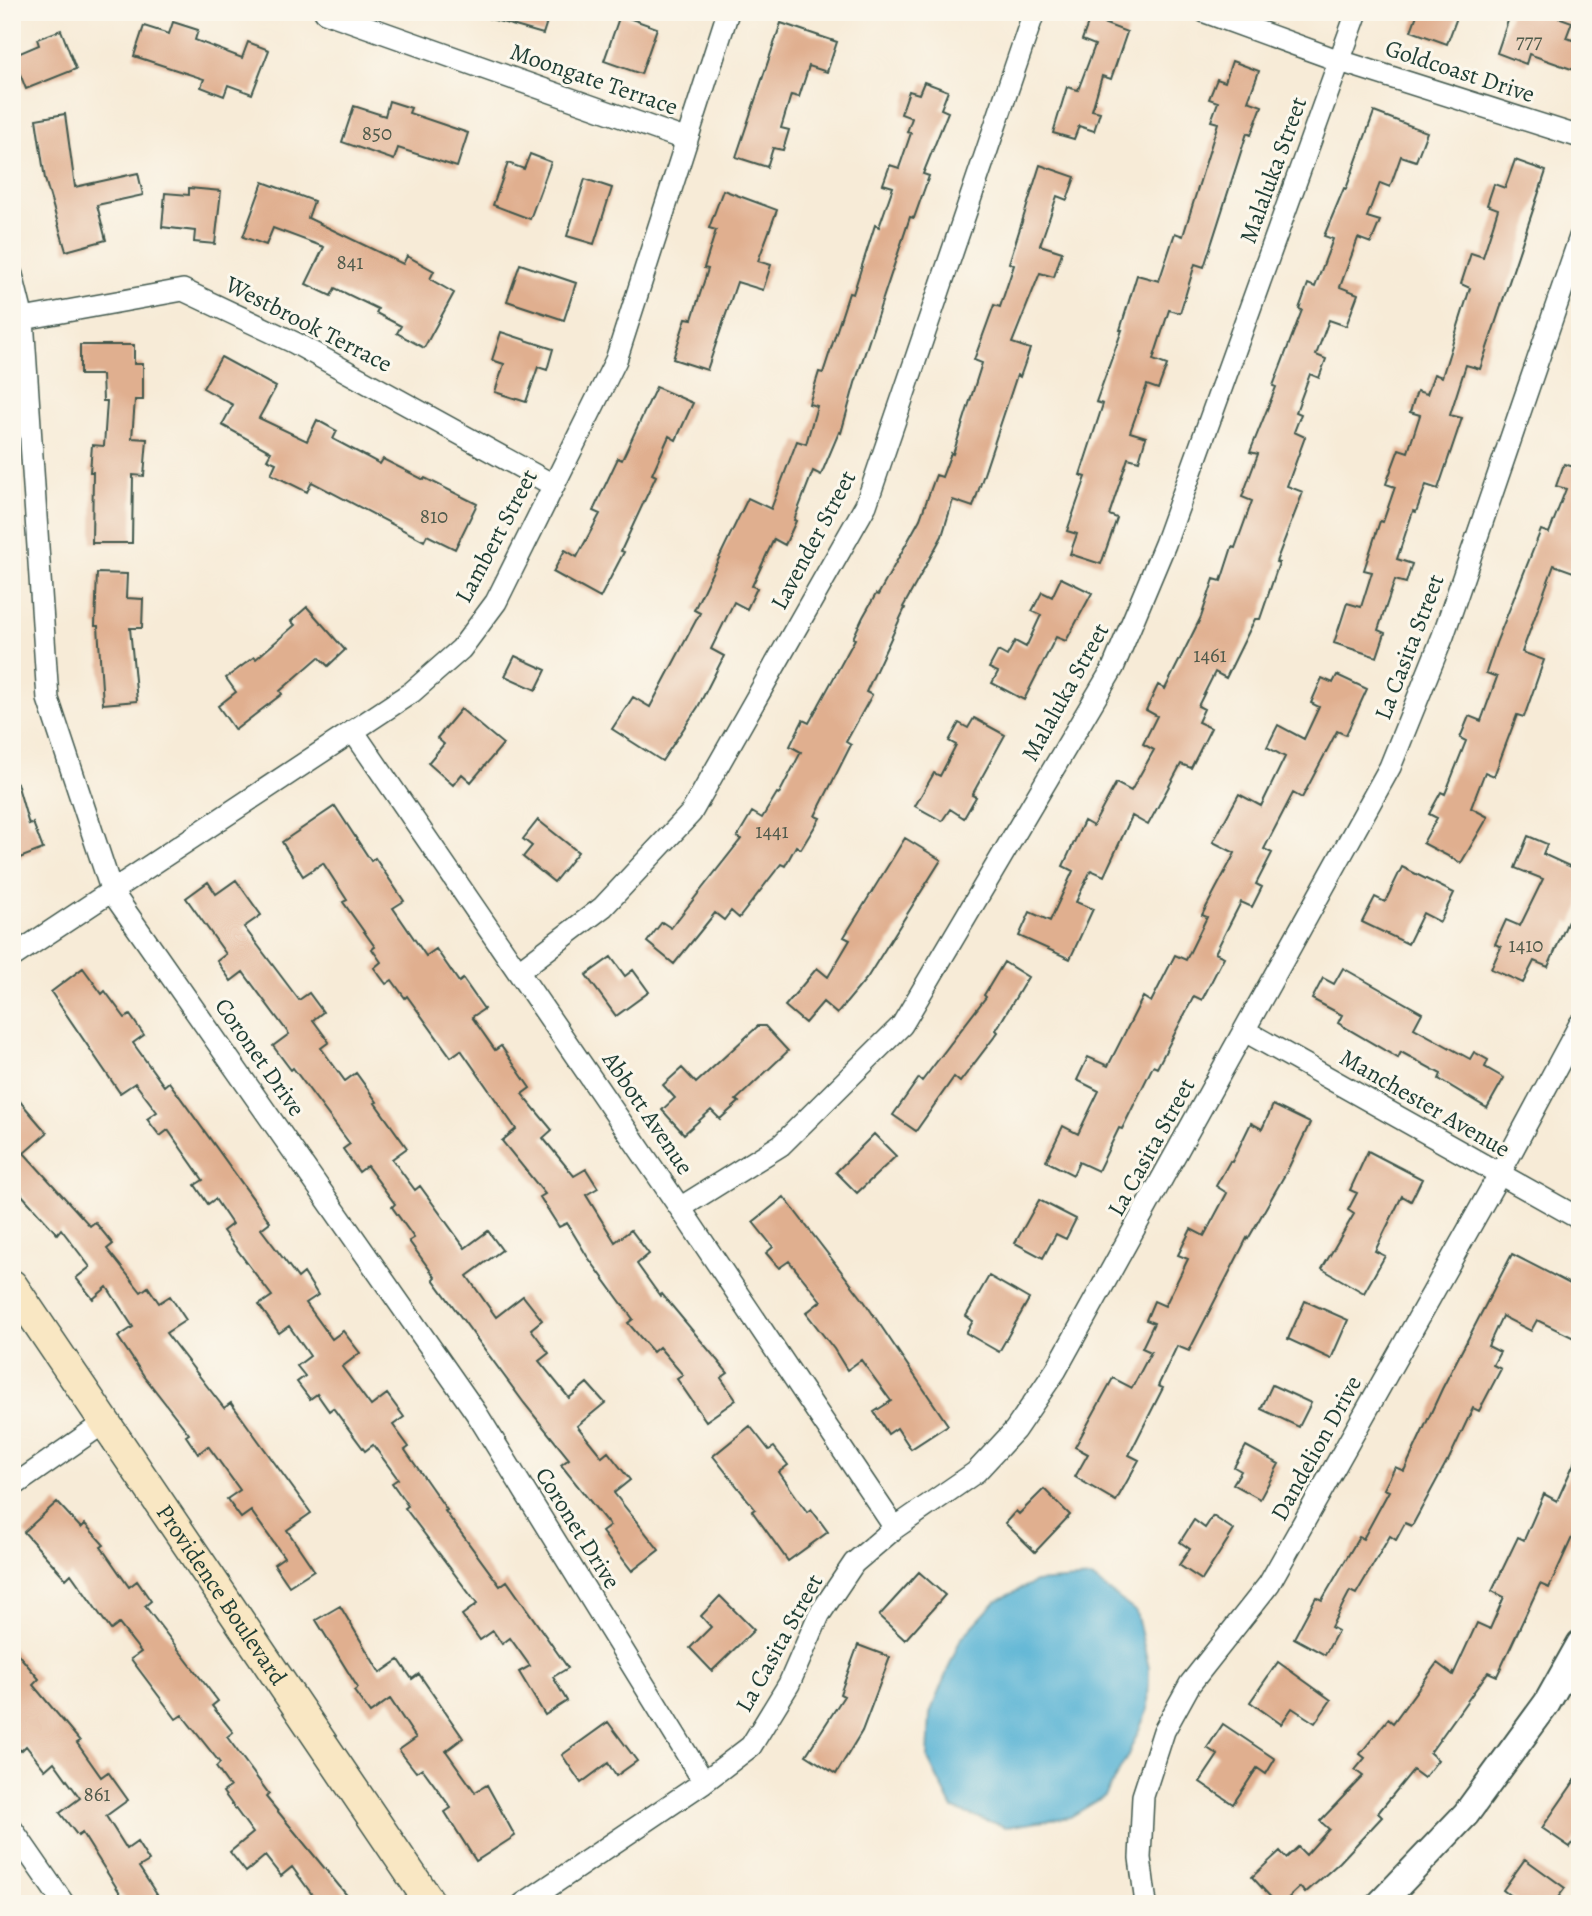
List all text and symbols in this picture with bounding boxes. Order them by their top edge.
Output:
house number: 777 [1516,27,1542,55]
street label: Goldcoast Drive [1381,32,1539,110]
street label: Moongate Terrace [506,35,682,123]
street label: Malaluka Street [1232,92,1314,248]
house number: 850 [362,119,392,147]
house number: 841 [337,248,363,276]
street label: Westbrook Terrace [219,268,398,380]
street label: Lambert Street [447,463,545,608]
street label: Lavender Street [763,465,863,615]
house number: 810 [420,502,448,530]
street label: La Casita Street [1367,569,1451,724]
street label: Malaluka Street [1014,617,1116,767]
house number: 1461 [1193,641,1227,669]
house number: 1441 [755,817,789,845]
house number: 1410 [1508,931,1544,959]
street label: Coronet Drive [207,991,313,1123]
street label: Manchester Avenue [1334,1041,1516,1165]
street label: Abbott Avenue [594,1044,701,1181]
street label: La Casita Street [1100,1072,1202,1222]
street label: Dandelion Drive [1263,1370,1369,1526]
street label: Coronet Drive [528,1461,628,1595]
street label: Providence Boulevard [149,1498,294,1692]
street label: La Casita Street [728,1568,830,1718]
house number: 861 [83,1780,111,1808]

